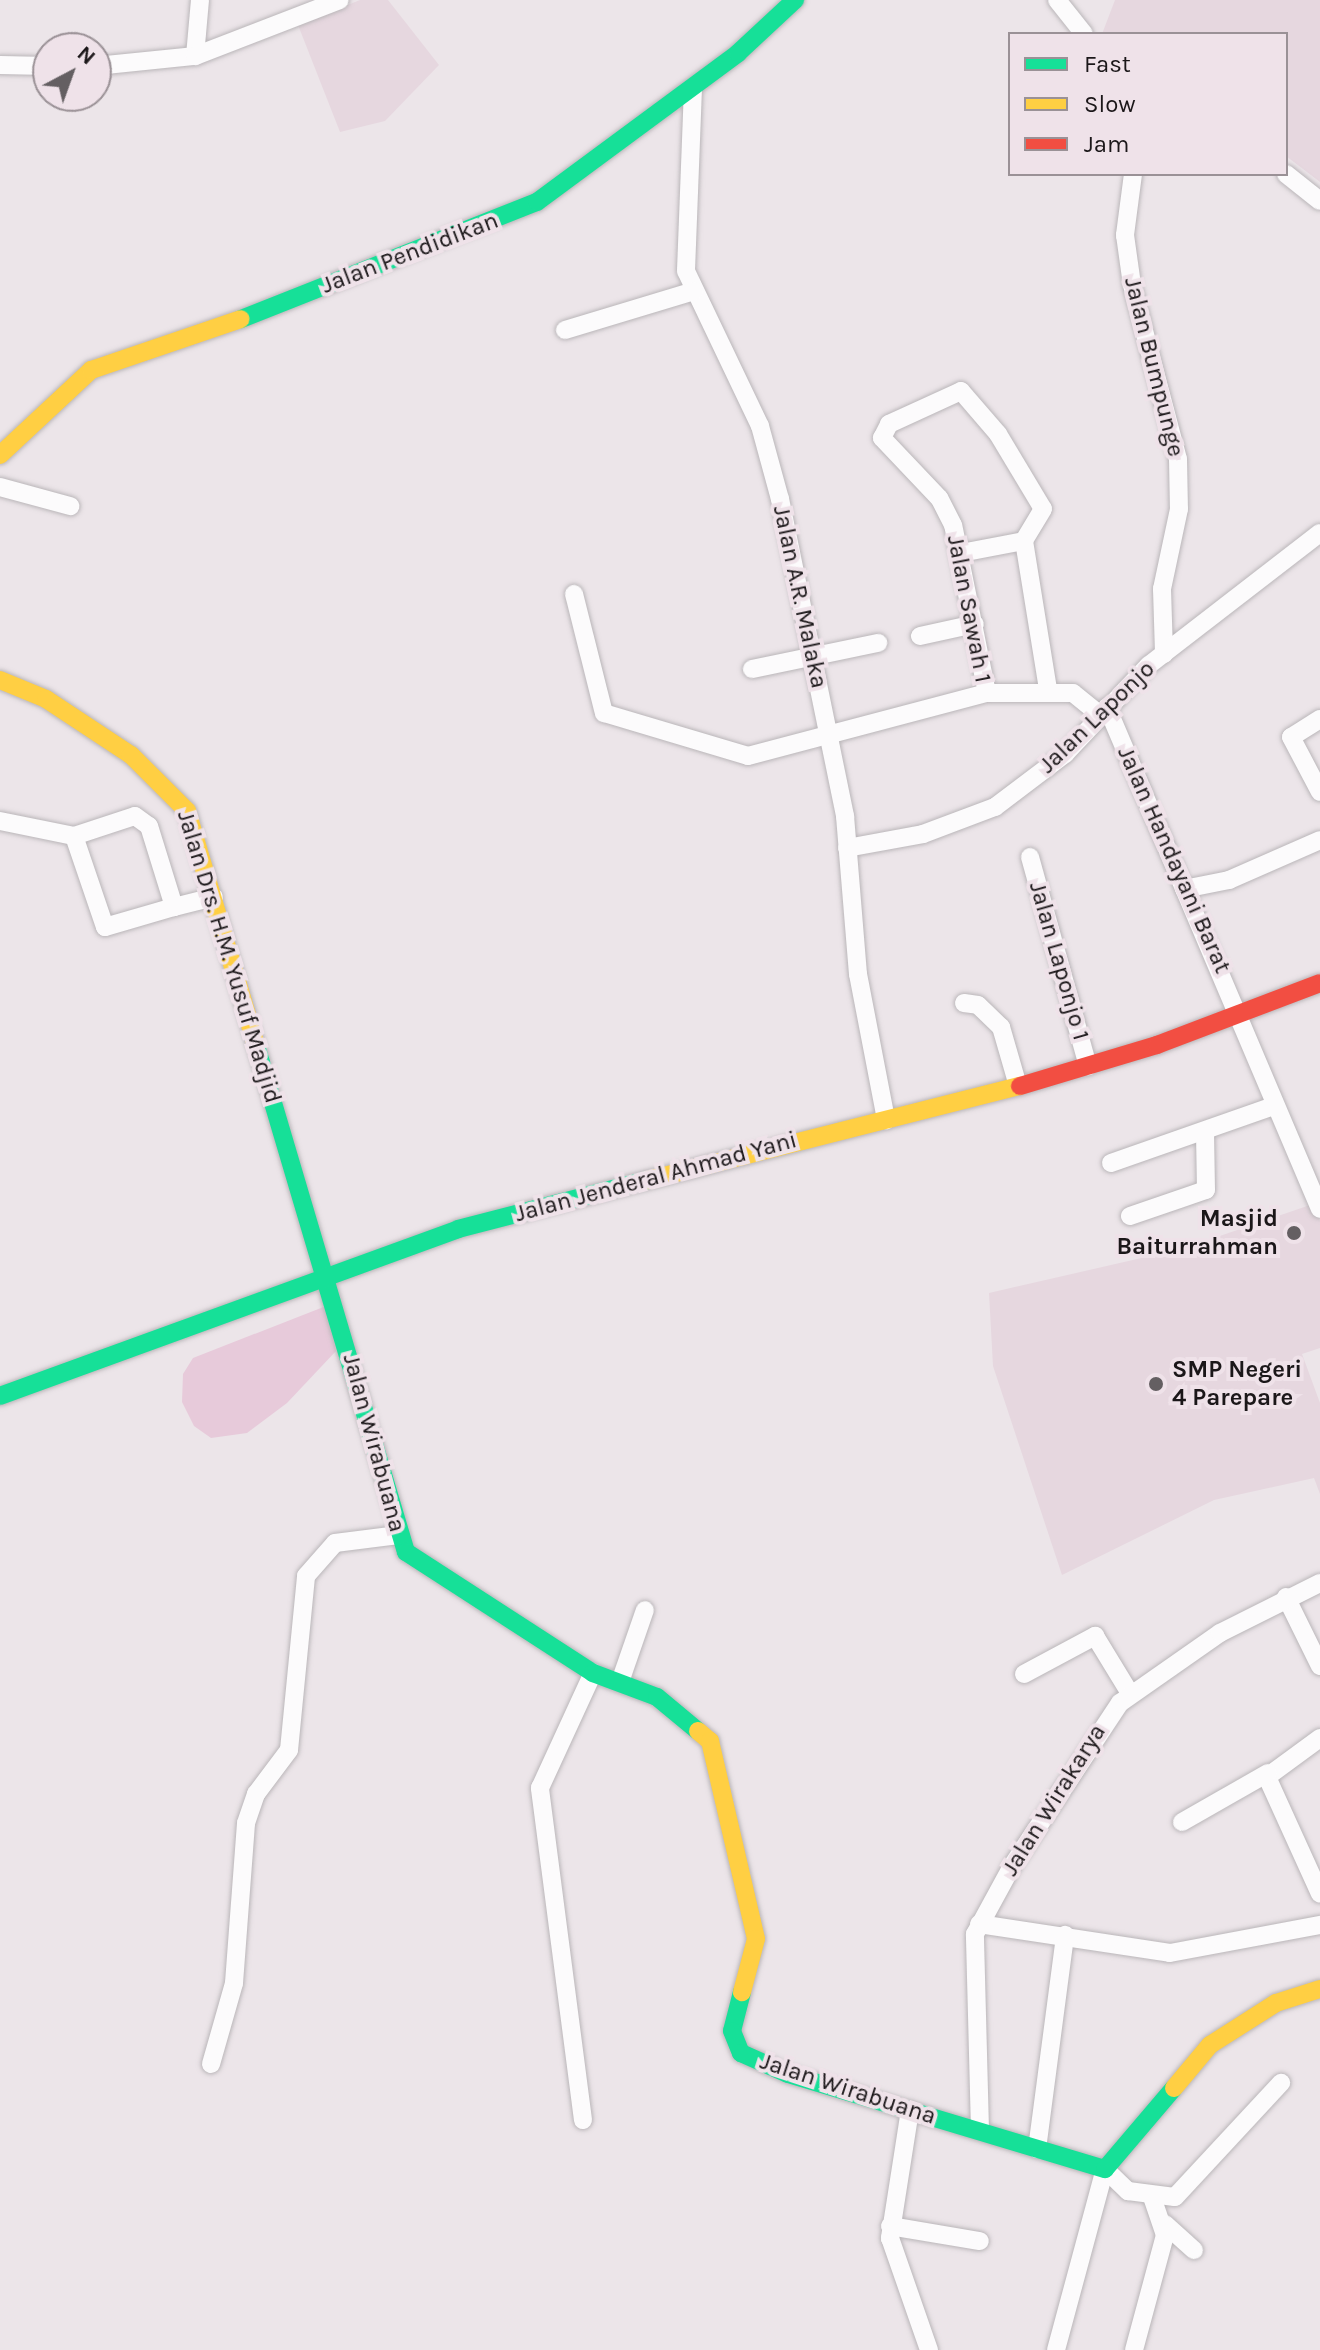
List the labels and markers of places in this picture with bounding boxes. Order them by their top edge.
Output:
place label: Masjid Baiturrahman [1116,1205,1278,1261]
marker: Masjid Baiturrahman [1285,1224,1303,1242]
place label: SMP Negeri 4 Parepare [1172,1356,1302,1412]
marker: SMP Negeri 4 Parepare [1147,1375,1165,1393]

